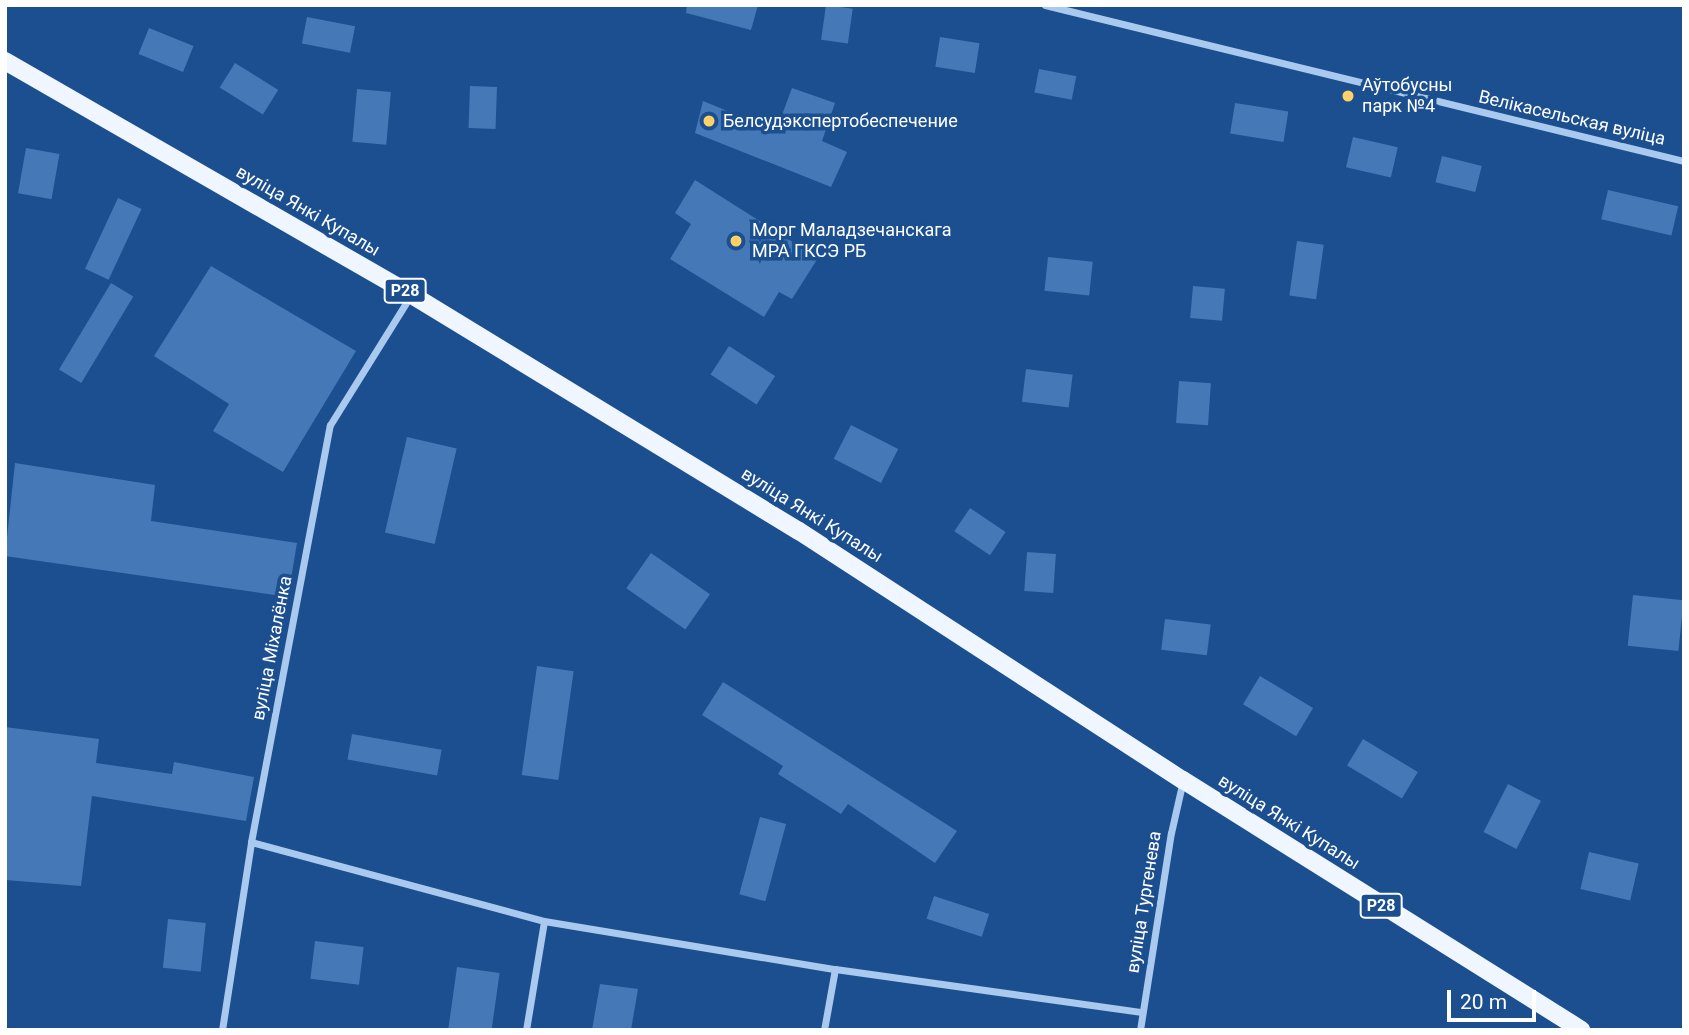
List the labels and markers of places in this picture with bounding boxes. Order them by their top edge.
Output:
place label: Аўтобусны парк №4 [1362,75,1453,118]
marker: Аўтобусны парк №4 [1340,88,1356,104]
place label: Белсудэкспертобеспечение [723,110,958,132]
marker: Белсудэкспертобеспечение [701,113,717,129]
place label: Морг Маладзечанскага МРА ГКСЭ РБ [752,220,952,262]
marker: Морг Маладзечанскага МРА ГКСЭ РБ [726,231,746,251]

